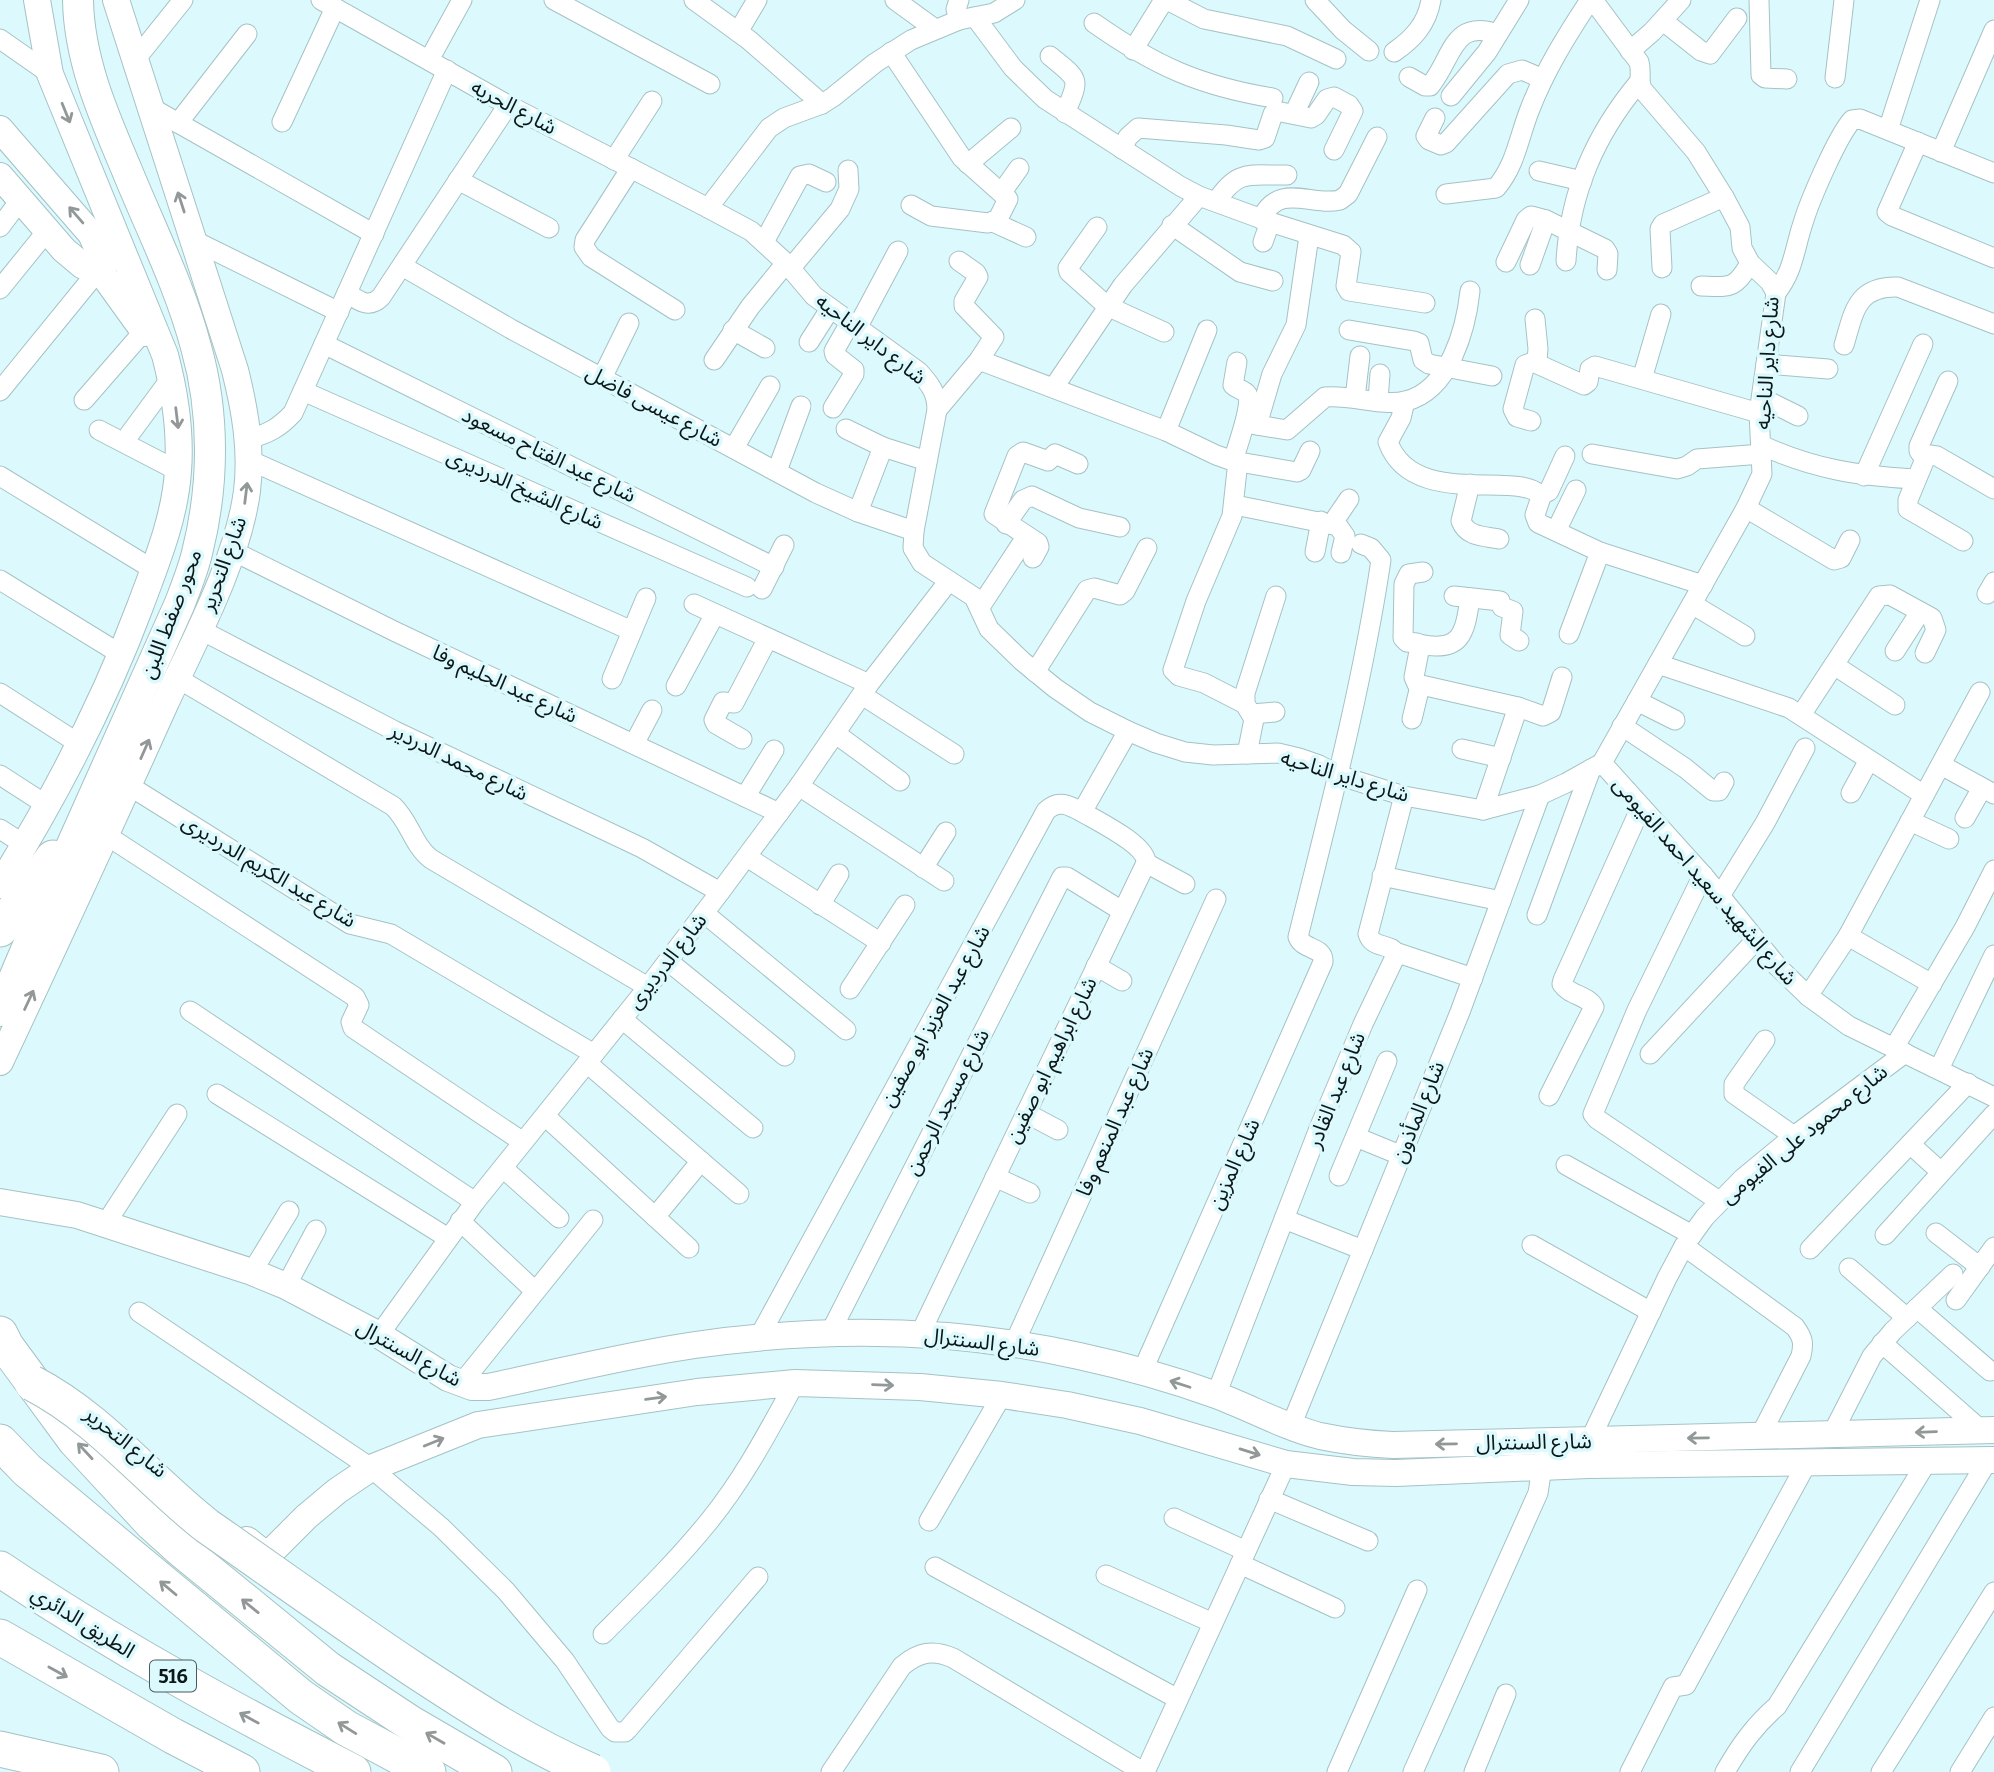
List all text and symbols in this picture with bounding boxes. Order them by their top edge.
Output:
street label: شارع الحريه [466,74,561,142]
one-way arrow [61,102,74,123]
one-way arrow [173,191,186,213]
one-way arrow [68,207,84,225]
street label: شارع داير الناحيه [809,288,931,392]
street label: شارع داير الناحيه [1749,296,1787,430]
street label: شارع عيسى فاضل [580,359,727,455]
street label: شارع عبد الفتاح مسعود [457,402,640,510]
one-way arrow [170,406,183,429]
street label: شارع الشيخ الدرديرى [442,443,607,537]
one-way arrow [239,482,252,504]
street label: شارع التحرير [193,513,254,617]
street label: محور صفط اللبن [134,546,208,682]
street label: شارع عبد الحليم وفا [427,639,582,731]
street label: شارع محمد الدردير [384,717,532,808]
one-way arrow [139,739,152,760]
street label: شارع داير الناحيه [1277,744,1412,810]
street label: شارع الشهيد سعيد احمد الفيومى [1606,771,1803,992]
street label: شارع عبد الكريم الدرديرى [176,809,361,935]
street label: شارع الدرديرى [622,908,714,1015]
street label: شارع عبد العزيز ابو صفين [874,921,997,1112]
street label: شارع ابراهيم ابو صفين [999,973,1104,1148]
one-way arrow [23,990,36,1011]
street label: شارع مسجد الرحمن [899,1025,997,1180]
street label: شارع عبد القادر [1301,1028,1373,1154]
street label: شارع عبد المنعم وفا [1071,1044,1161,1201]
street label: شارع المأذون [1386,1057,1452,1167]
street label: شارع محمود على الفيومى [1715,1059,1894,1211]
street label: شارع المزين [1202,1114,1267,1214]
street label: شارع السنترال [351,1314,466,1394]
street label: شارع السنترال [923,1322,1041,1364]
one-way arrow [1169,1377,1191,1390]
one-way arrow [871,1379,894,1392]
one-way arrow [644,1391,667,1404]
street label: شارع التحرير [77,1400,173,1485]
one-way arrow [1915,1425,1938,1438]
street label: شارع السنترال [1476,1428,1592,1458]
one-way arrow [1687,1431,1710,1445]
one-way arrow [423,1435,444,1448]
one-way arrow [1435,1437,1458,1450]
one-way arrow [77,1442,93,1460]
one-way arrow [1239,1447,1261,1460]
street label: الطريق الدائري [25,1580,140,1666]
one-way arrow [159,1580,177,1596]
one-way arrow [242,1598,260,1614]
road number: 516 [150,1660,196,1692]
one-way arrow [48,1665,68,1679]
one-way arrow [239,1711,259,1725]
one-way arrow [338,1720,357,1735]
one-way arrow [426,1730,446,1744]

